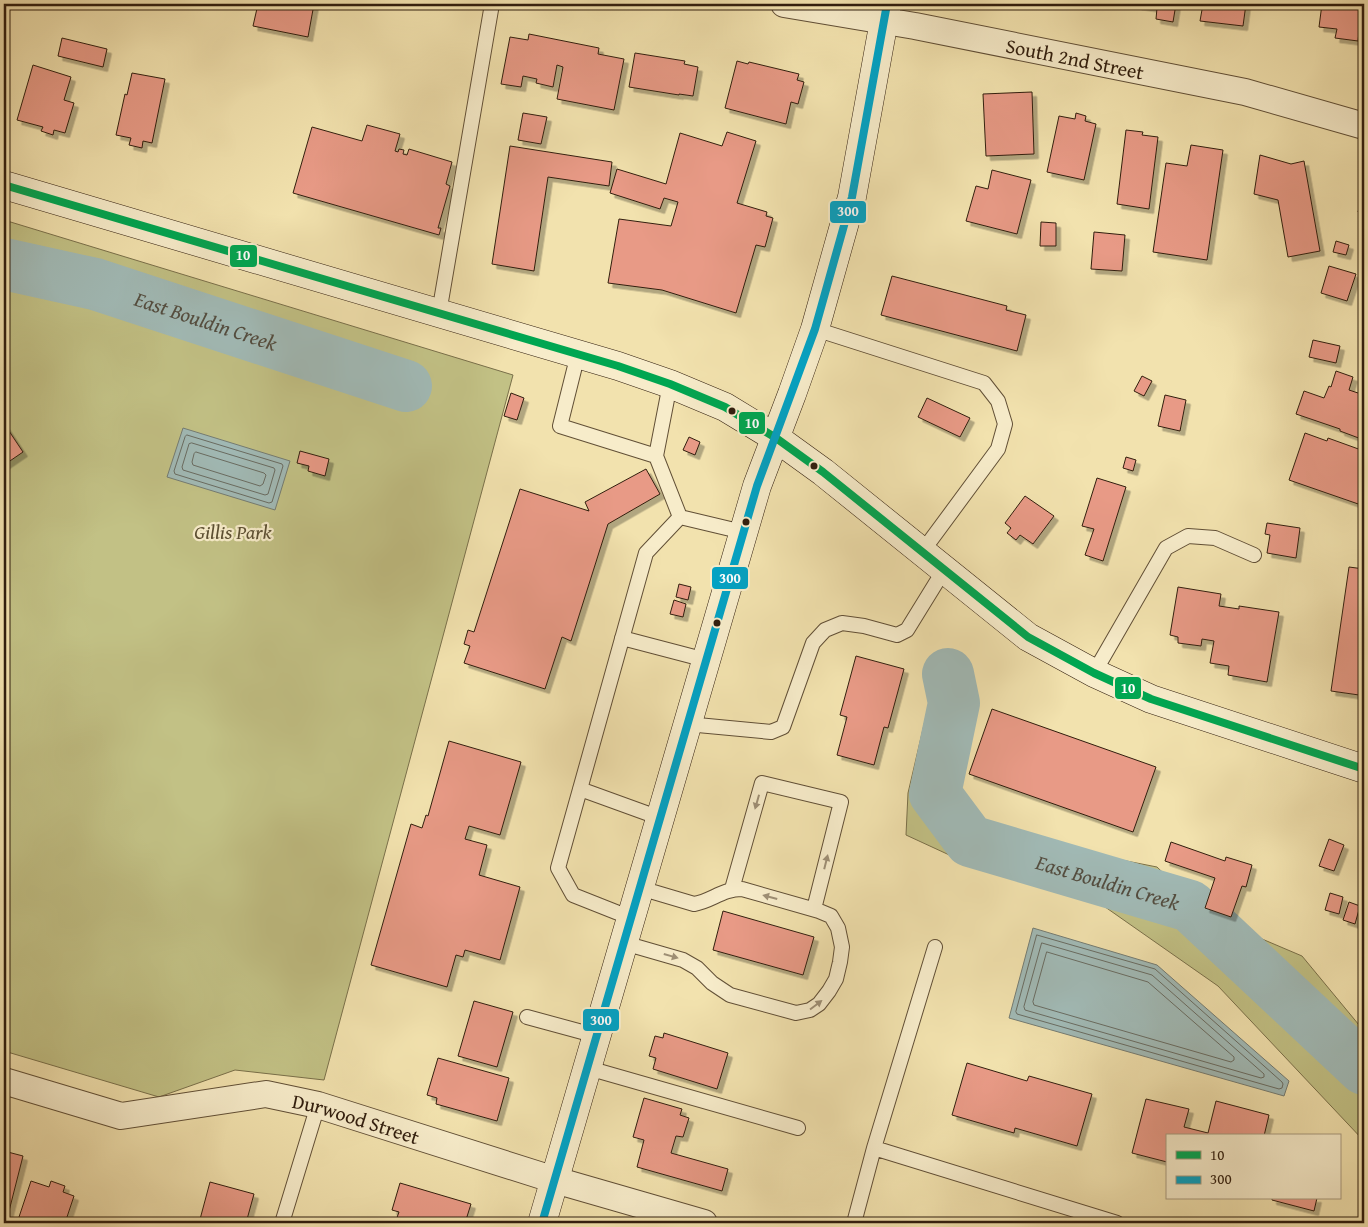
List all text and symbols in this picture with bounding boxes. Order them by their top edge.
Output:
street label: South 2nd Street [1003,30,1147,86]
line badge: 300 [829,200,867,224]
text: 300 [837,201,859,221]
line badge: 10 [229,244,258,268]
text: 10 [236,245,250,265]
water label: East Bouldin Creek [130,282,282,358]
unlabelled marker [727,406,737,416]
line badge: 10 [738,411,766,435]
text: 10 [745,413,759,433]
unlabelled marker [809,461,819,471]
park label: Gillis Park [194,517,273,546]
unlabelled marker [741,517,751,527]
line badge: 300 [711,566,749,590]
text: 300 [719,568,741,588]
unlabelled marker [712,618,722,628]
line badge: 10 [1114,676,1142,700]
text: 10 [1121,678,1135,698]
one-way arrow [752,794,760,809]
water label: East Bouldin Creek [1032,846,1184,918]
one-way arrow [822,854,830,869]
one-way arrow [763,893,778,901]
one-way arrow [664,953,679,961]
one-way arrow [809,1000,823,1010]
line badge: 300 [582,1008,620,1032]
text: 300 [590,1010,612,1030]
street label: Durwood Street [290,1086,423,1151]
legend [1166,1134,1340,1200]
text: 10 [1210,1144,1224,1165]
text: 300 [1210,1168,1232,1189]

